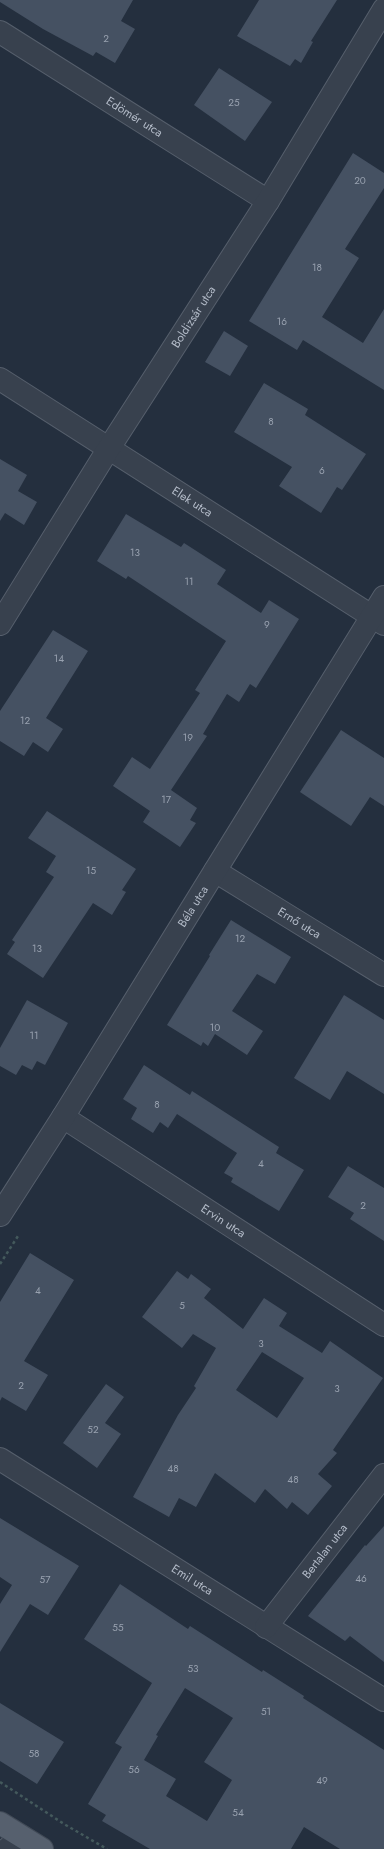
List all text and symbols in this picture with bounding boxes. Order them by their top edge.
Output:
house number: 2 [103,31,109,46]
street label: Edömér utca [103,92,167,142]
house number: 25 [228,95,240,110]
house number: 20 [354,173,366,188]
house number: 18 [312,260,322,275]
street label: Boldizsár utca [167,282,220,351]
house number: 16 [277,314,287,329]
house number: 8 [268,414,274,429]
house number: 6 [319,463,325,478]
street label: Elek utca [168,482,216,521]
house number: 13 [130,545,141,560]
house number: 11 [185,574,194,589]
house number: 9 [264,617,270,632]
house number: 14 [54,651,64,666]
house number: 12 [20,713,30,728]
house number: 19 [183,730,193,745]
house number: 17 [161,792,172,807]
house number: 15 [86,863,96,878]
street label: Béla utca [173,882,213,931]
street label: Ernő utca [274,903,325,943]
house number: 12 [235,931,245,946]
house number: 13 [32,941,43,956]
house number: 10 [210,1020,220,1035]
house number: 11 [30,1028,39,1043]
house number: 8 [154,1097,160,1112]
house number: 4 [258,1156,264,1171]
house number: 2 [360,1198,366,1213]
street label: Ervin utca [197,1200,249,1242]
house number: 4 [35,1283,41,1298]
house number: 5 [179,1298,185,1313]
house number: 3 [258,1336,264,1351]
house number: 2 [18,1378,24,1393]
house number: 3 [334,1381,340,1396]
house number: 52 [87,1422,99,1437]
house number: 48 [167,1461,179,1476]
house number: 48 [287,1472,299,1487]
street label: Bertalan utca [298,1520,352,1582]
street label: Emil utca [168,1560,217,1600]
house number: 46 [355,1571,367,1586]
house number: 57 [40,1572,51,1587]
house number: 55 [112,1620,124,1635]
house number: 53 [187,1661,199,1676]
house number: 51 [261,1704,271,1719]
house number: 58 [28,1746,40,1761]
house number: 56 [128,1762,140,1777]
house number: 49 [316,1773,328,1788]
house number: 54 [232,1805,244,1820]

